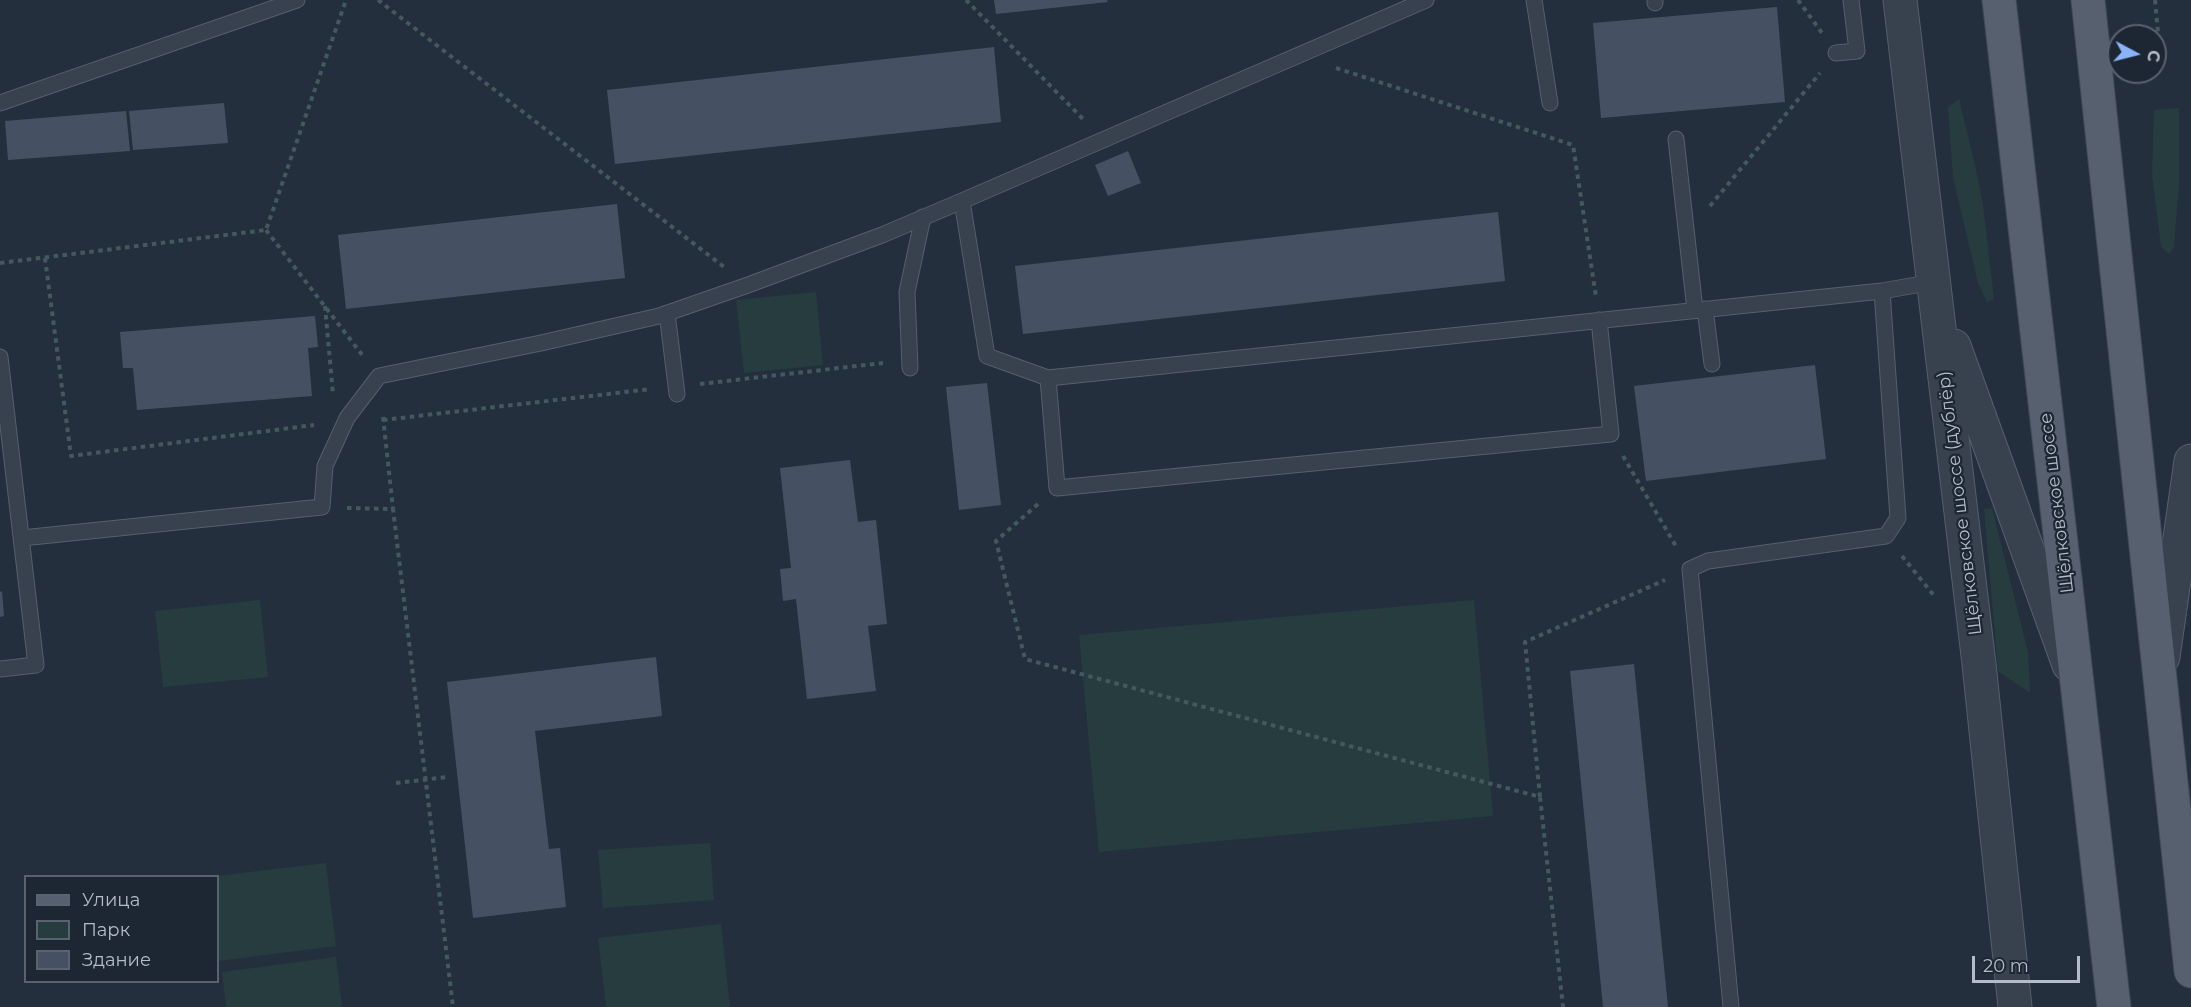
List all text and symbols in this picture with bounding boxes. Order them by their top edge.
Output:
north arrow [2107,24,2167,84]
text: С [2143,49,2164,63]
street label: Щёлковское шоссе (дублёр) [1933,370,1987,636]
street label: Щёлковское шоссе [2035,412,2079,594]
legend [24,875,219,983]
text: Улица [82,889,140,911]
text: Парк [82,919,130,941]
scale bar [1975,944,2083,982]
text: Здание [82,949,151,971]
text: 20 m [1983,955,2029,977]

